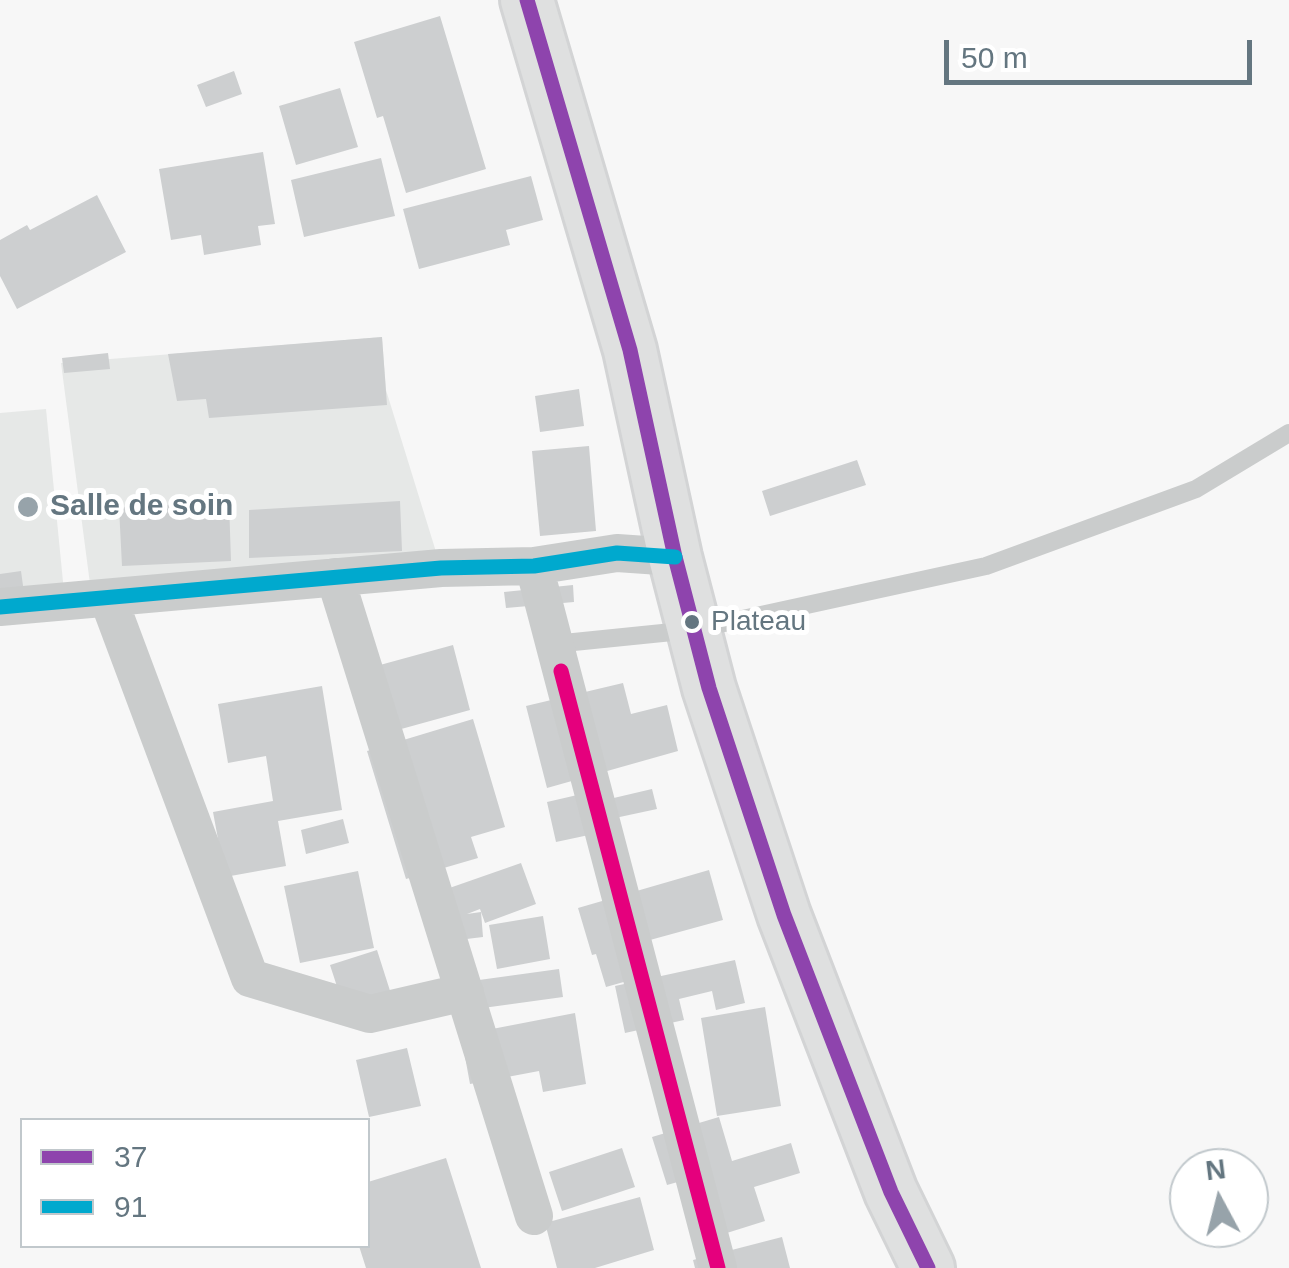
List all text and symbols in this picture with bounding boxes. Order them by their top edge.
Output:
scale bar [949,20,1256,82]
text: 50 m [961,41,1028,74]
place label: Salle de soin [50,489,233,525]
marker: Salle de soin [15,494,41,520]
place label: Plateau [711,605,806,639]
marker: Plateau [682,612,702,632]
legend [20,1118,370,1248]
text: 37 [114,1140,147,1173]
north arrow [1169,1148,1269,1248]
text: N [1204,1153,1227,1186]
text: 91 [114,1190,147,1223]

